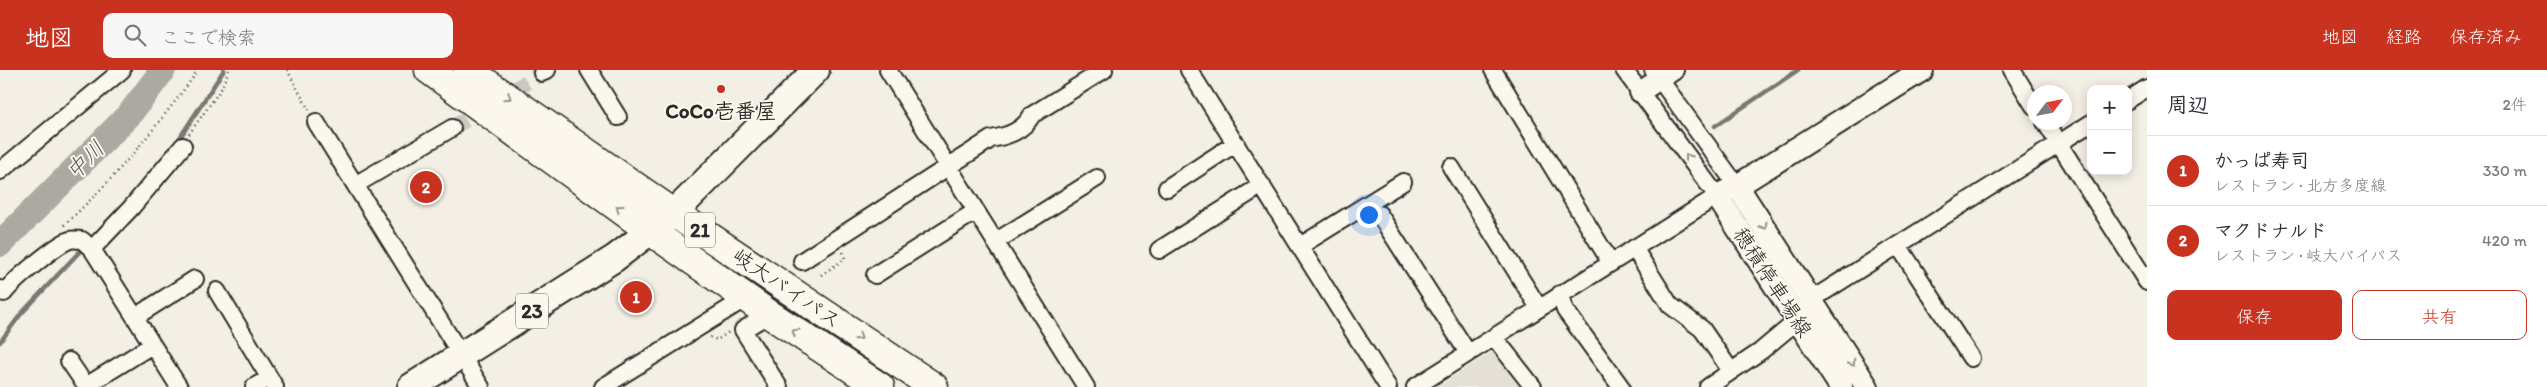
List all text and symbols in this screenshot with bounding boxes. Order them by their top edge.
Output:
search box [103,13,453,58]
icon: search [121,21,149,49]
text: 地図 [25,23,73,52]
text: ここで検索 [161,26,256,49]
text: 地図 [2322,26,2358,48]
text: 経路 [2386,26,2422,48]
text: 保存済み [2450,26,2522,48]
marker: CoCo壱番屋 [715,83,727,95]
north arrow [2027,85,2072,130]
map controls [2087,85,2132,175]
button: + [2087,85,2132,130]
one-way arrow [502,91,512,100]
text: 周辺 [2167,92,2209,117]
text: 2件 [2503,95,2527,114]
place label: CoCo壱番屋 [665,98,777,123]
button: − [2087,130,2132,175]
water label: 中川 [60,135,110,185]
text: かっぱ寿司 [2214,149,2309,172]
one-way arrow [1685,153,1694,163]
text: 1 [2179,161,2187,180]
text: 330 m [2483,161,2527,180]
pin: 2 [410,168,442,206]
text: レストラン · 北方多度線 [2214,176,2386,195]
your location [1356,202,1382,228]
one-way arrow [616,206,625,214]
road number: 21 [685,212,715,248]
text: マクドナルド [2214,219,2327,242]
one-way arrow [1758,221,1767,230]
street label: 穂積停車場線 [1728,222,1818,342]
text: 2 [2179,231,2187,250]
text: 420 m [2482,231,2527,250]
street label: 岐大バイパス [728,243,846,333]
text: レストラン · 岐大バイパス [2214,246,2402,265]
pin: 1 [620,278,652,316]
button: 保存 [2167,290,2342,340]
button: 共有 [2352,290,2527,340]
road number: 23 [516,294,548,328]
one-way arrow [791,328,800,338]
one-way arrow [854,330,863,340]
one-way arrow [1846,357,1855,367]

